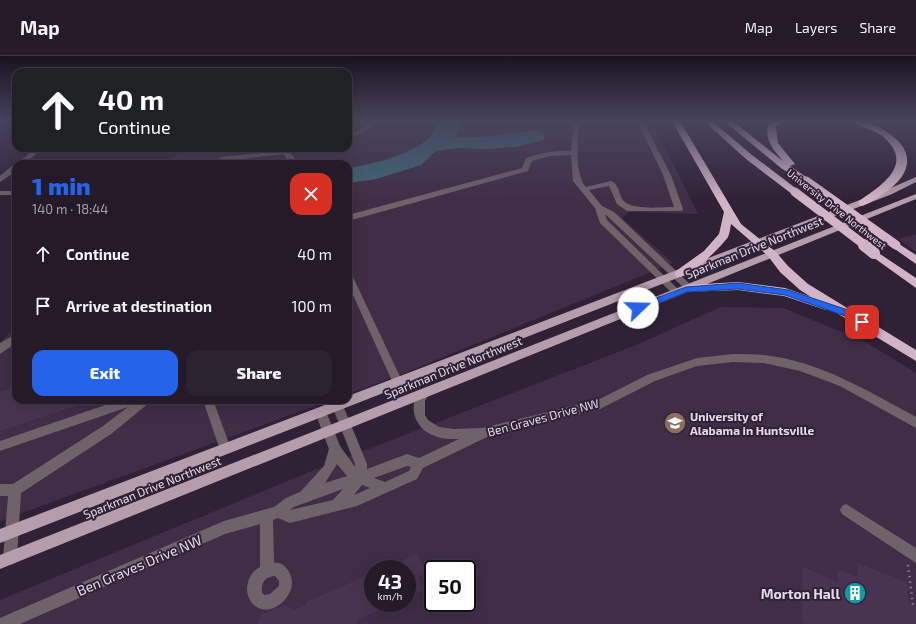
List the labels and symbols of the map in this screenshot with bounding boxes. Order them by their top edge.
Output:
street label: University Drive Northwest [785,166,889,252]
street label: Sparkman Drive Northwest [683,213,825,281]
position arrow [617,287,659,329]
pin [845,305,879,339]
street label: Sparkman Drive Northwest [382,333,524,401]
street label: Ben Graves Drive NW [486,395,600,439]
place label: University of Alabama in Huntsville [690,409,815,437]
school or university icon: University of Alabama in Huntsville [662,410,688,436]
street label: Sparkman Drive Northwest [81,453,223,521]
street label: Ben Graves Drive NW [74,531,204,599]
speed limit sign: 50 [424,560,476,612]
building icon: Morton Hall [842,580,868,606]
place label: Morton Hall [761,585,840,602]

